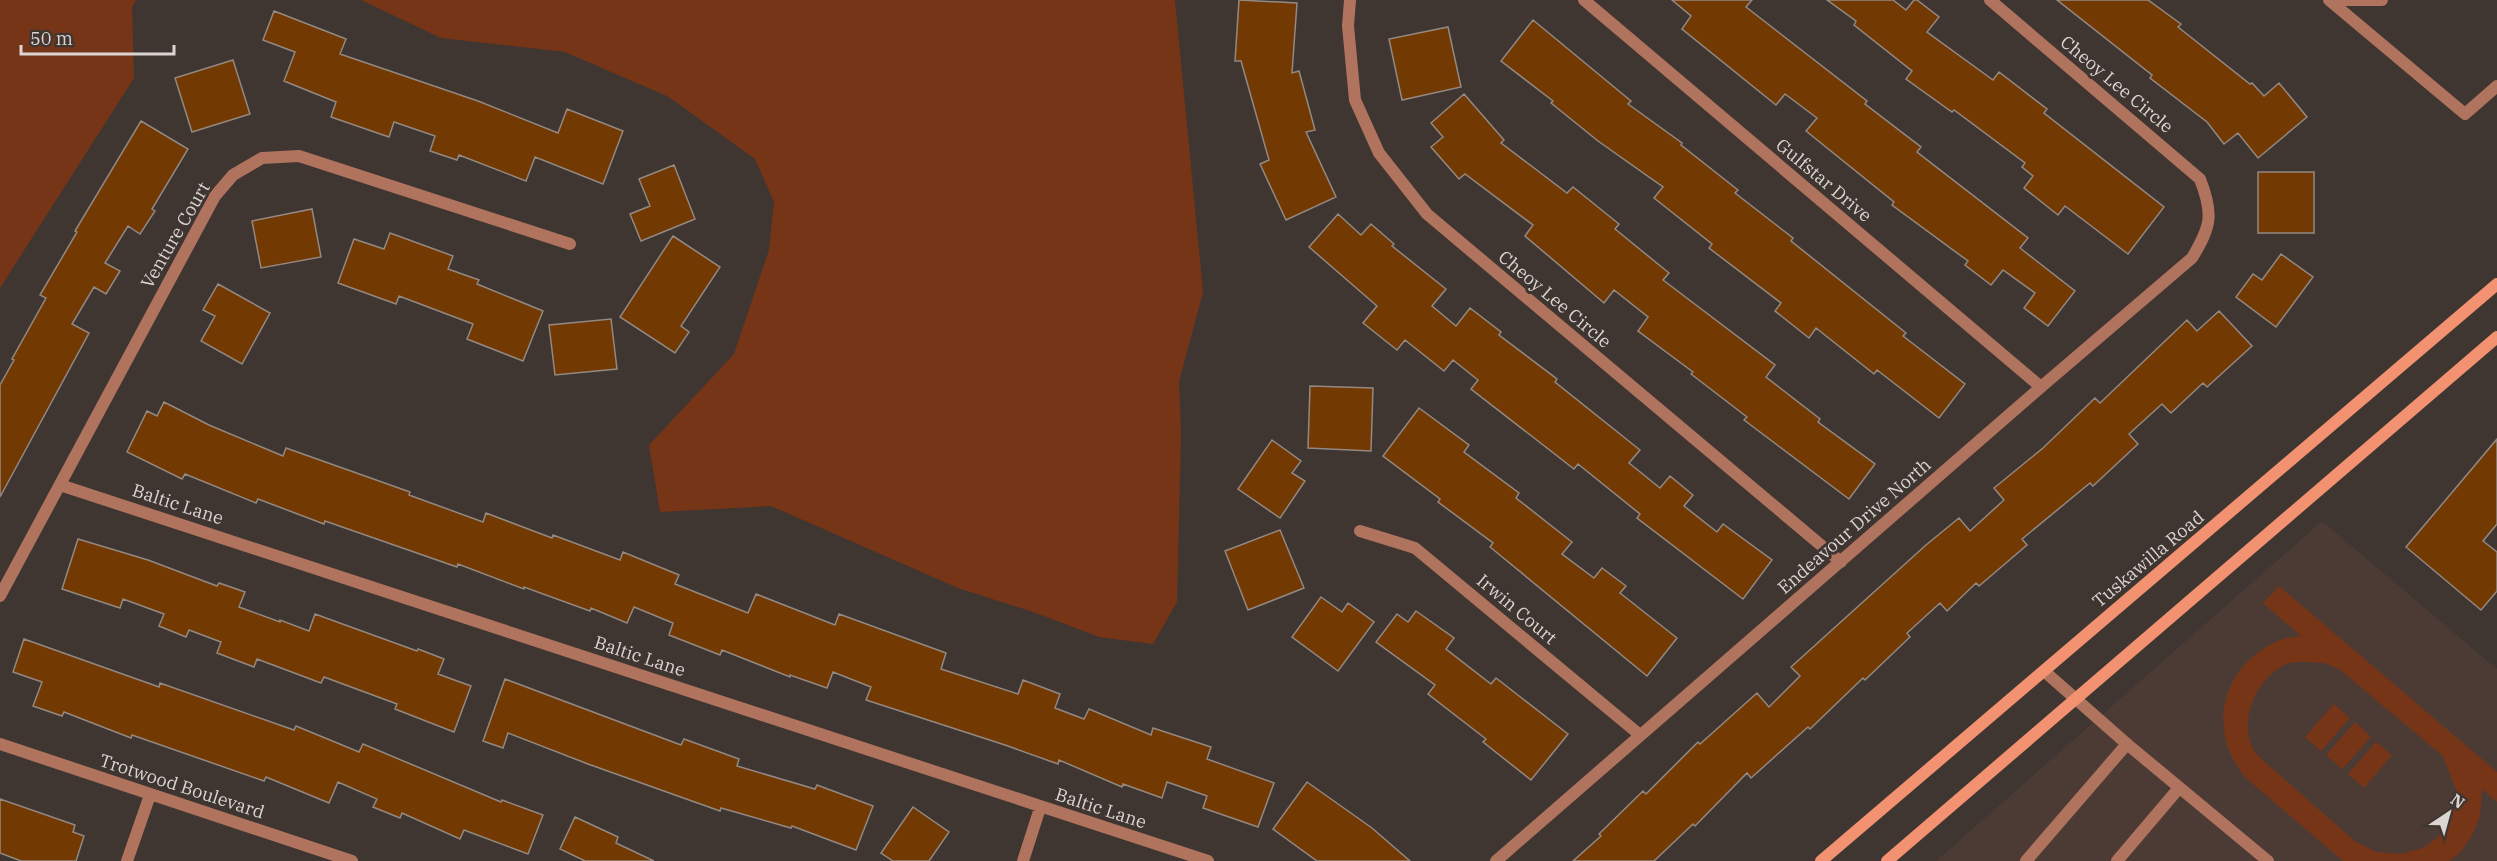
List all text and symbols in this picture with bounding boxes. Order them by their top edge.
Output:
scale bar [21,18,174,56]
text: 50 m [30,27,73,50]
street label: Cheoy Lee Circle [2056,30,2178,138]
street label: Gulfstar Drive [1771,133,1877,227]
street label: Venture Court [135,178,215,292]
street label: Cheoy Lee Circle [1494,245,1616,353]
street label: Endeavour Drive North [1773,453,1935,599]
street label: Baltic Lane [130,478,226,530]
street label: Tuskawilla Road [2087,506,2209,612]
street label: Irwin Court [1472,569,1562,649]
street label: Baltic Lane [592,630,688,682]
street label: Trotwood Boulevard [97,748,267,824]
street label: Baltic Lane [1053,782,1149,834]
north arrow [2419,783,2479,843]
text: N [2447,789,2469,813]

